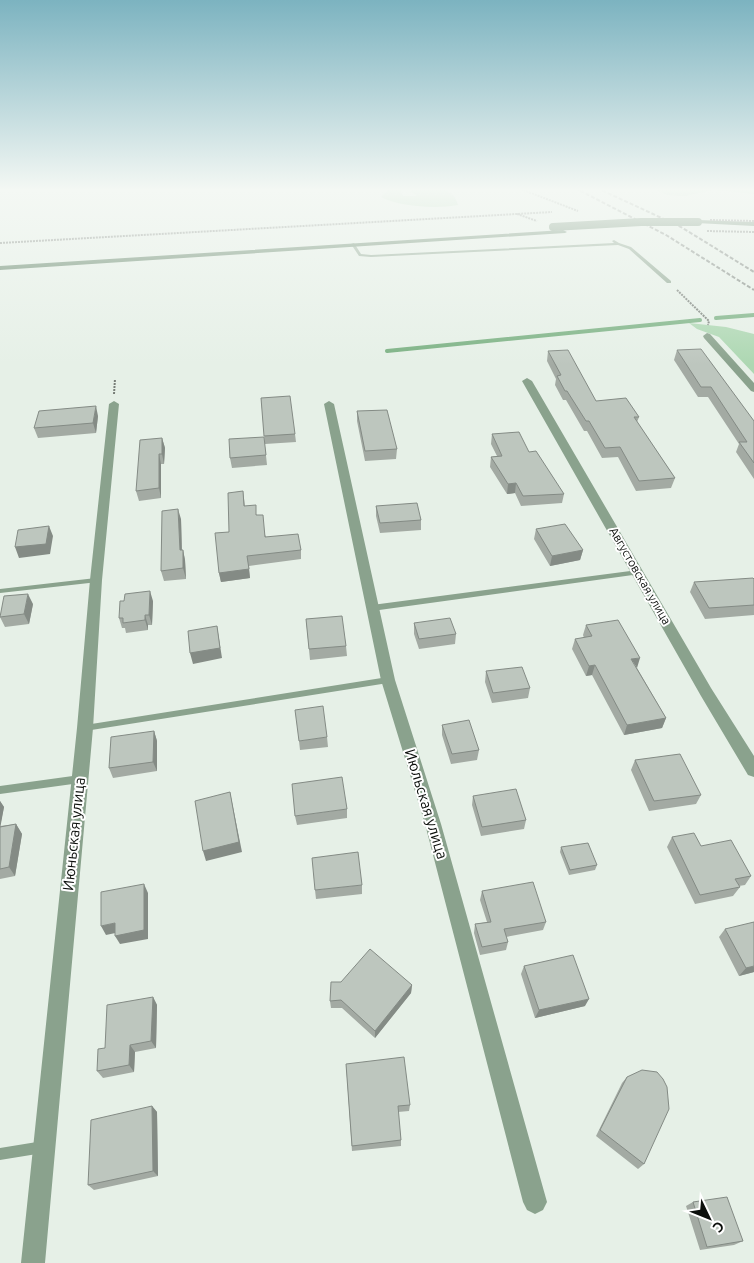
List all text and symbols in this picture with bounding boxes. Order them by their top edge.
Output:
street label: Августовская улица [607,525,674,627]
street label: Июльская улица [402,747,451,861]
street label: Июньская улица [59,776,88,892]
north arrow [684,1193,734,1243]
text: С [710,1218,727,1236]

